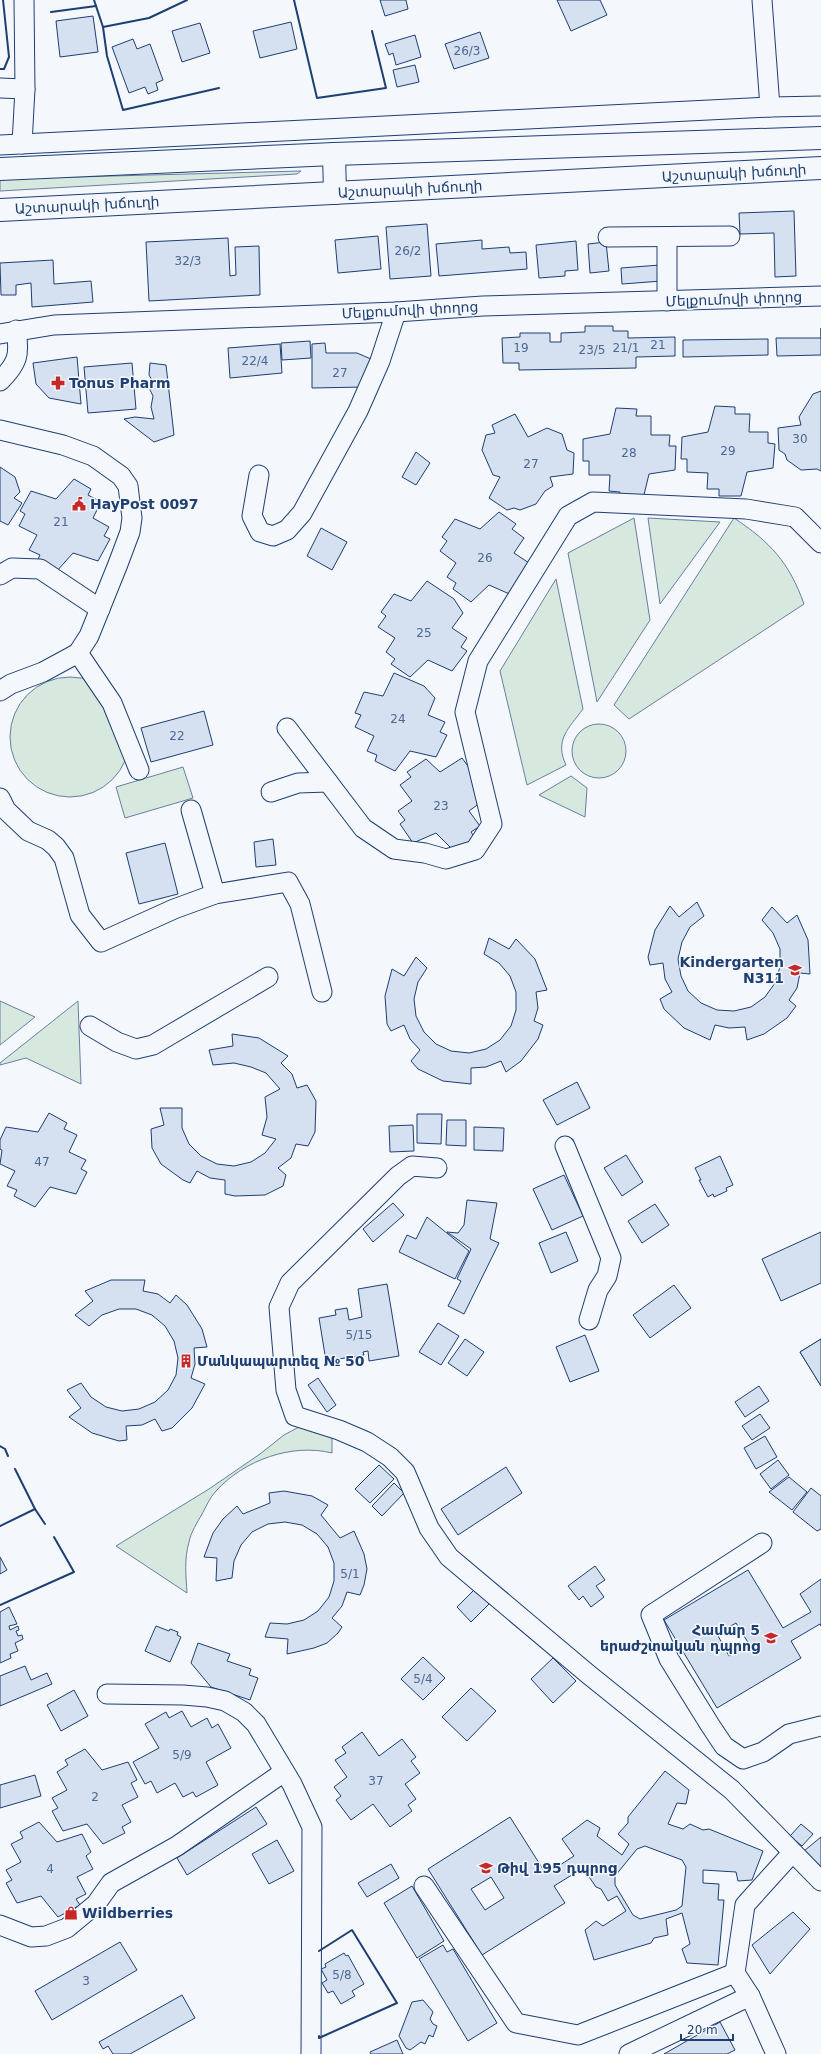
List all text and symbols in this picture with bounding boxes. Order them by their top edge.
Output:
house number: 26/3 [454,44,480,58]
street label: Աշտարակի խճուղի [661,161,807,185]
street label: Աշտարակի խճուղի [337,177,483,201]
street label: Աշտարակի խճուղի [14,193,160,217]
house number: 26/2 [395,244,421,258]
house number: 32/3 [175,254,201,268]
street label: Մելքումովի փողոց [665,289,803,309]
street label: Մելքումովի փողոց [341,298,479,322]
house number: 21 [650,338,666,352]
house number: 19 [513,341,529,355]
house number: 21/1 [613,341,639,355]
house number: 23/5 [579,343,605,357]
house number: 22/4 [242,354,268,368]
house number: 27 [332,366,348,380]
pharmacy icon: Tonus Pharm [50,375,66,391]
place label: Tonus Pharm [69,375,171,391]
house number: 30 [792,432,808,446]
house number: 29 [720,444,736,458]
house number: 28 [621,446,637,460]
house number: 27 [523,457,539,471]
public building icon: HayPost 0097 [71,496,87,512]
place label: HayPost 0097 [90,496,199,512]
house number: 21 [53,515,69,529]
house number: 26 [477,551,493,565]
house number: 25 [416,626,432,640]
house number: 24 [390,712,406,726]
house number: 22 [169,729,185,743]
house number: 23 [433,799,449,813]
place label: Kindergarten N311 [679,954,784,986]
school or university icon: Kindergarten N311 [787,962,803,978]
house number: 47 [34,1155,50,1169]
house number: 5/15 [346,1328,372,1342]
building icon: Մանկապարտեզ № 50 [178,1353,194,1369]
place label: Մանկապարտեզ № 50 [197,1353,365,1369]
house number: 5/1 [340,1567,360,1581]
place label: Համար 5 երաժշտական դպրոց [600,1622,760,1654]
school or university icon: Համար 5 երաժշտական դպրոց [763,1630,779,1646]
house number: 5/4 [413,1672,433,1686]
house number: 5/9 [172,1748,192,1762]
house number: 37 [368,1774,384,1788]
house number: 2 [91,1790,99,1804]
school or university icon: Թիվ 195 դպրոց [478,1860,494,1876]
place label: Թիվ 195 դպրոց [497,1860,617,1876]
house number: 4 [46,1862,54,1876]
shop icon: Wildberries [63,1905,79,1921]
place label: Wildberries [82,1905,173,1921]
house number: 5/8 [332,1968,352,1982]
house number: 3 [82,1974,90,1988]
scale bar [681,2016,733,2042]
text: 20 m [687,2023,718,2037]

